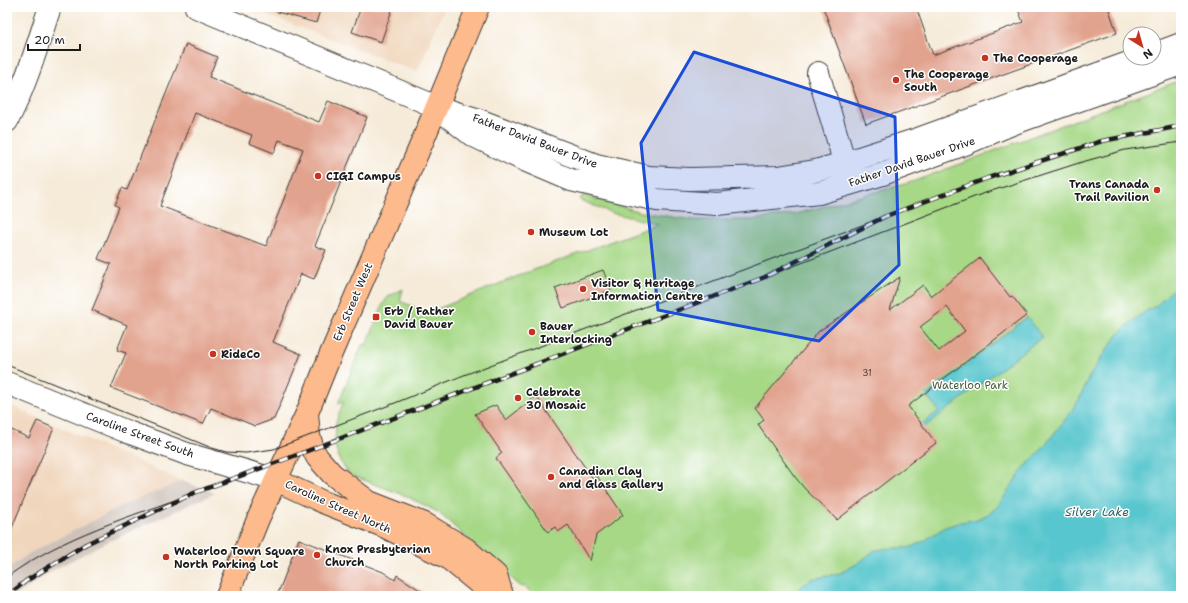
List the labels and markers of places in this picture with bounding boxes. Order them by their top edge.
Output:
place label: The Cooperage [993,51,1078,66]
marker: The Cooperage [980,53,990,63]
place label: The Cooperage South [904,67,989,95]
marker: The Cooperage South [891,75,901,85]
place label: CIGI Campus [326,169,401,184]
marker: CIGI Campus [313,171,323,181]
place label: Trans Canada Trail Pavilion [1069,177,1150,205]
marker: Trans Canada Trail Pavilion [1152,185,1162,195]
place label: Museum Lot [539,225,609,240]
marker: Museum Lot [526,227,536,237]
place label: Visitor & Heritage Information Centre [591,276,704,304]
marker: Visitor & Heritage Information Centre [578,284,588,294]
place label: Erb / Father David Bauer [384,304,455,332]
marker: Erb / Father David Bauer [371,312,381,322]
place label: Bauer Interlocking [540,319,612,347]
marker: Bauer Interlocking [527,327,537,337]
place label: RideCo [221,347,260,362]
marker: RideCo [208,349,218,359]
place label: Celebrate 30 Mosaic [526,385,586,413]
marker: Celebrate 30 Mosaic [513,393,523,403]
place label: Canadian Clay and Glass Gallery [559,464,664,492]
marker: Canadian Clay and Glass Gallery [546,472,556,482]
place label: Knox Presbyterian Church [325,542,431,570]
place label: Waterloo Town Square North Parking Lot [174,544,305,572]
marker: Knox Presbyterian Church [312,550,322,560]
marker: Waterloo Town Square North Parking Lot [161,552,171,562]

